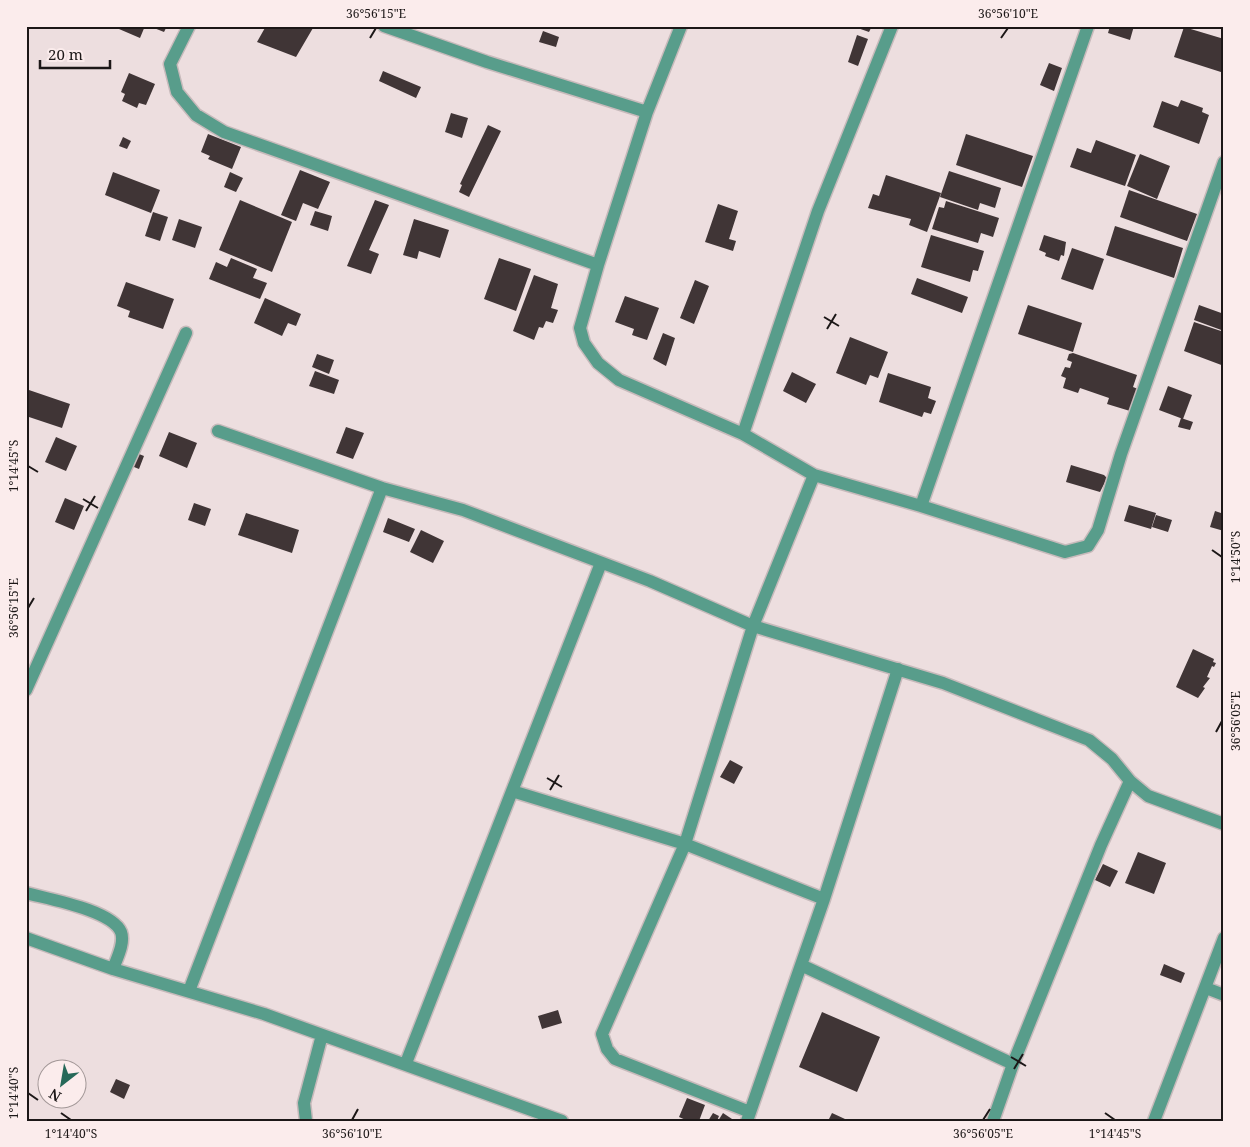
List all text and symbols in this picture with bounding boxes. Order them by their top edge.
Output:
text: 36°56'15"E [346,5,406,22]
text: 36°56'10"E [978,5,1038,22]
scale bar [40,38,110,70]
text: 20 m [48,44,83,64]
text: 1°14'45"S [5,440,22,492]
text: 1°14'50"S [1227,531,1244,583]
text: 36°56'15"E [5,578,22,638]
text: 36°56'05"E [1227,691,1244,751]
north arrow [38,1060,88,1110]
text: 1°14'40"S [5,1067,22,1119]
text: N [45,1085,65,1107]
text: 1°14'40"S [45,1125,97,1142]
text: 36°56'10"E [322,1125,382,1142]
text: 36°56'05"E [953,1125,1013,1142]
text: 1°14'45"S [1089,1125,1141,1142]

